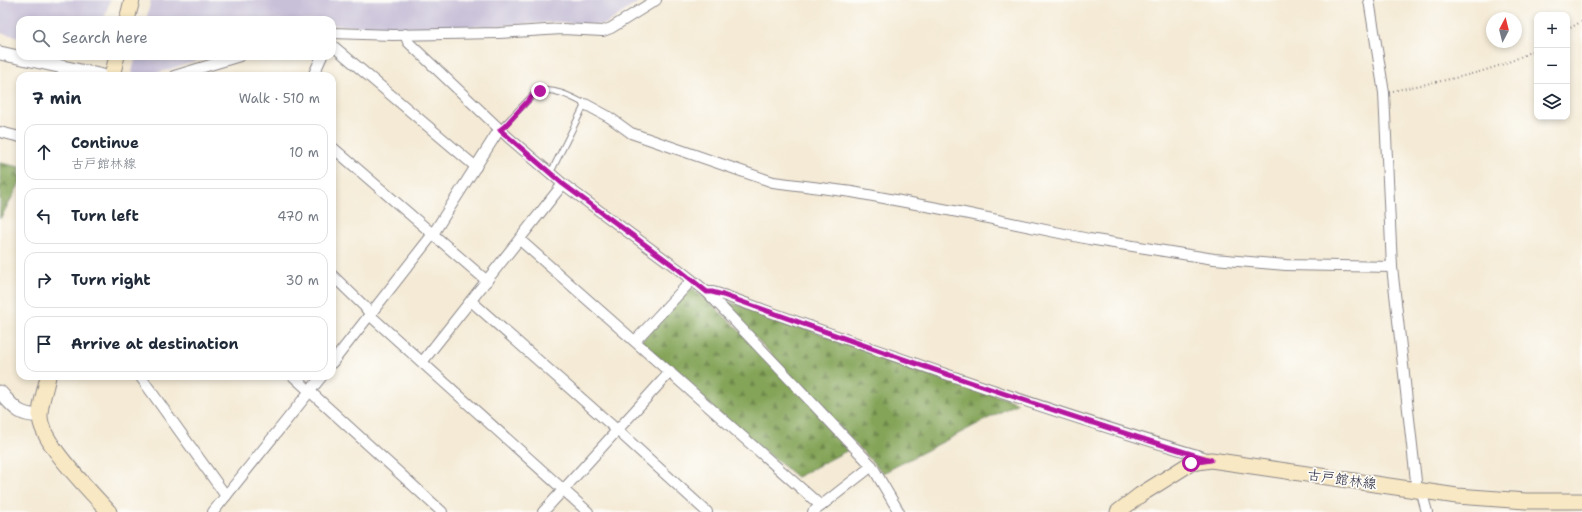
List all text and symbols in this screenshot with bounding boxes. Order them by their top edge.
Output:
north arrow [1486,12,1522,48]
map controls [1534,12,1570,120]
button: + [1534,12,1570,48]
search box [16,16,336,60]
icon: search [30,27,52,49]
text: Search here [62,28,148,48]
button: − [1534,48,1570,84]
route end [531,82,549,100]
button: layers [1534,84,1570,120]
text: 7 min [32,87,82,109]
text: Walk · 510 m [239,90,320,107]
text: Continue [71,133,139,153]
icon: ahead [33,141,55,163]
text: 10 m [289,144,319,161]
text: 古戸館林線 [71,155,136,172]
icon: left [33,205,55,227]
text: Turn left [71,206,139,226]
text: 470 m [277,208,319,225]
icon: right [33,269,55,291]
text: Turn right [71,270,151,290]
text: 30 m [285,272,319,289]
icon: arrive [33,333,55,355]
text: Arrive at destination [71,334,239,354]
route start [1182,454,1200,472]
street label: 古戸館林線 [1306,465,1378,493]

